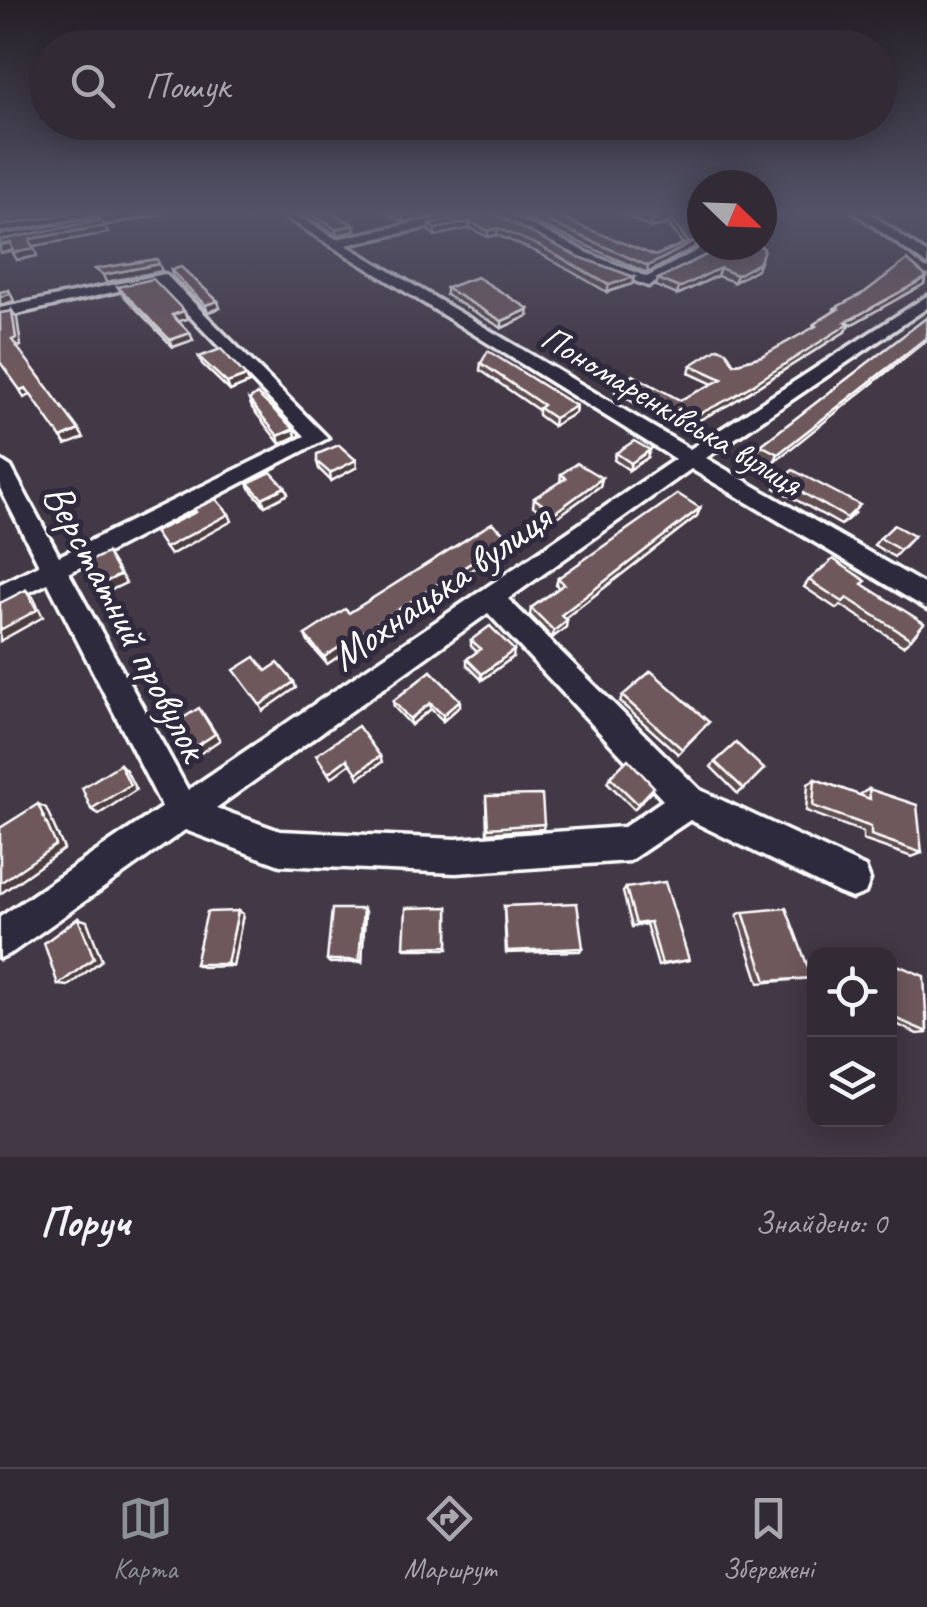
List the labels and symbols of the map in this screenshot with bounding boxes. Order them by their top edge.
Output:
north arrow [687,170,777,260]
street label: Пономаренківська вулиця [533,315,812,507]
street label: Верстатний провулок [31,474,223,772]
street label: Мохнацька вулиця [320,490,563,683]

